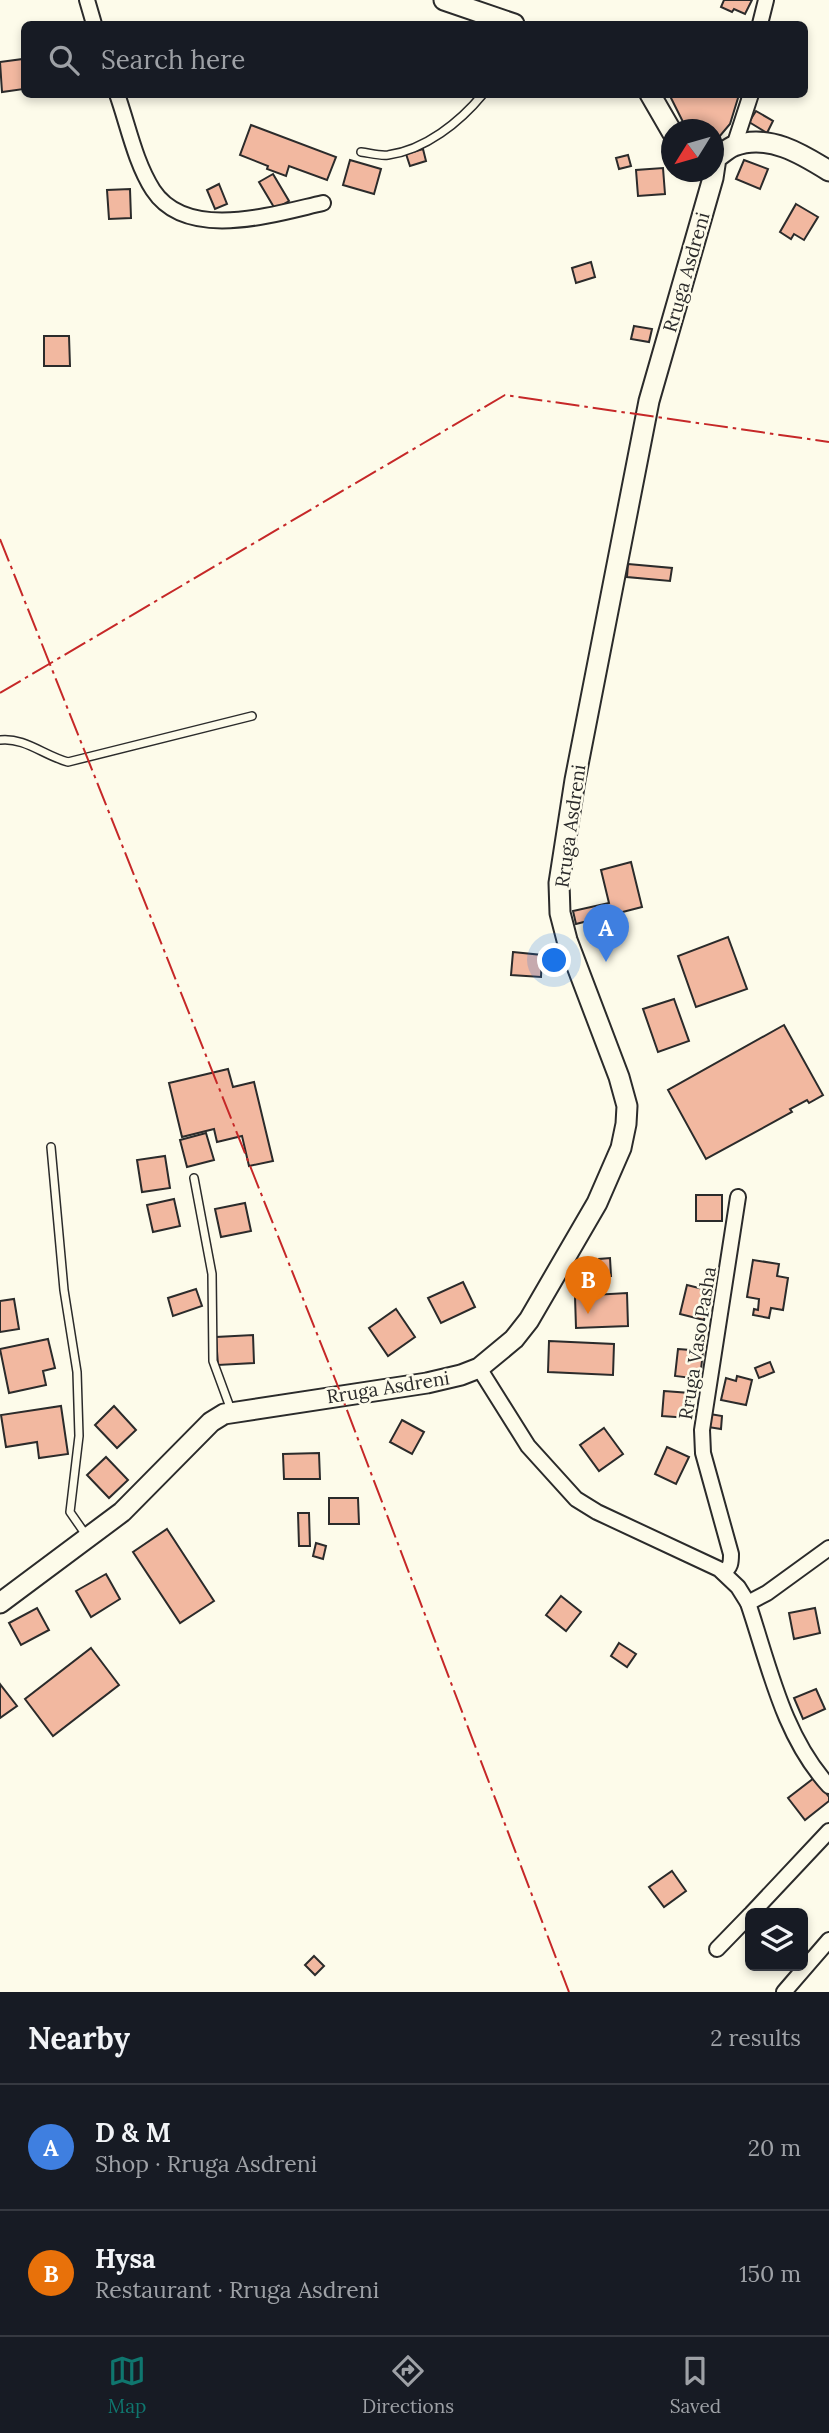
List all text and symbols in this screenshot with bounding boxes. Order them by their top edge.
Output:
search box [21,21,808,98]
icon: search [45,41,83,79]
text: Search here [101,43,245,76]
north arrow [661,119,724,182]
street label: Rruga Asdreni [657,209,715,335]
street label: Rruga Asdreni [549,763,591,889]
pin: A [583,904,629,962]
your location [537,943,571,977]
pin: B [565,1256,611,1314]
street label: Rruga Vaso Pasha [673,1265,721,1421]
street label: Rruga Asdreni [325,1365,451,1409]
map controls [745,1908,808,1971]
button: layers [745,1908,808,1971]
text: Nearby [28,2019,130,2057]
text: 2 results [710,2023,801,2052]
text: D & M [95,2116,171,2149]
text: A [43,2133,59,2162]
text: 20 m [748,2133,801,2162]
text: Shop · Rruga Asdreni [95,2149,317,2178]
text: Hysa [95,2242,156,2275]
text: B [43,2259,59,2288]
text: 150 m [739,2259,801,2288]
text: Restaurant · Rruga Asdreni [95,2275,379,2304]
tab: Map [108,2352,146,2418]
tab: Directions [362,2352,454,2418]
tab: Saved [670,2352,721,2418]

